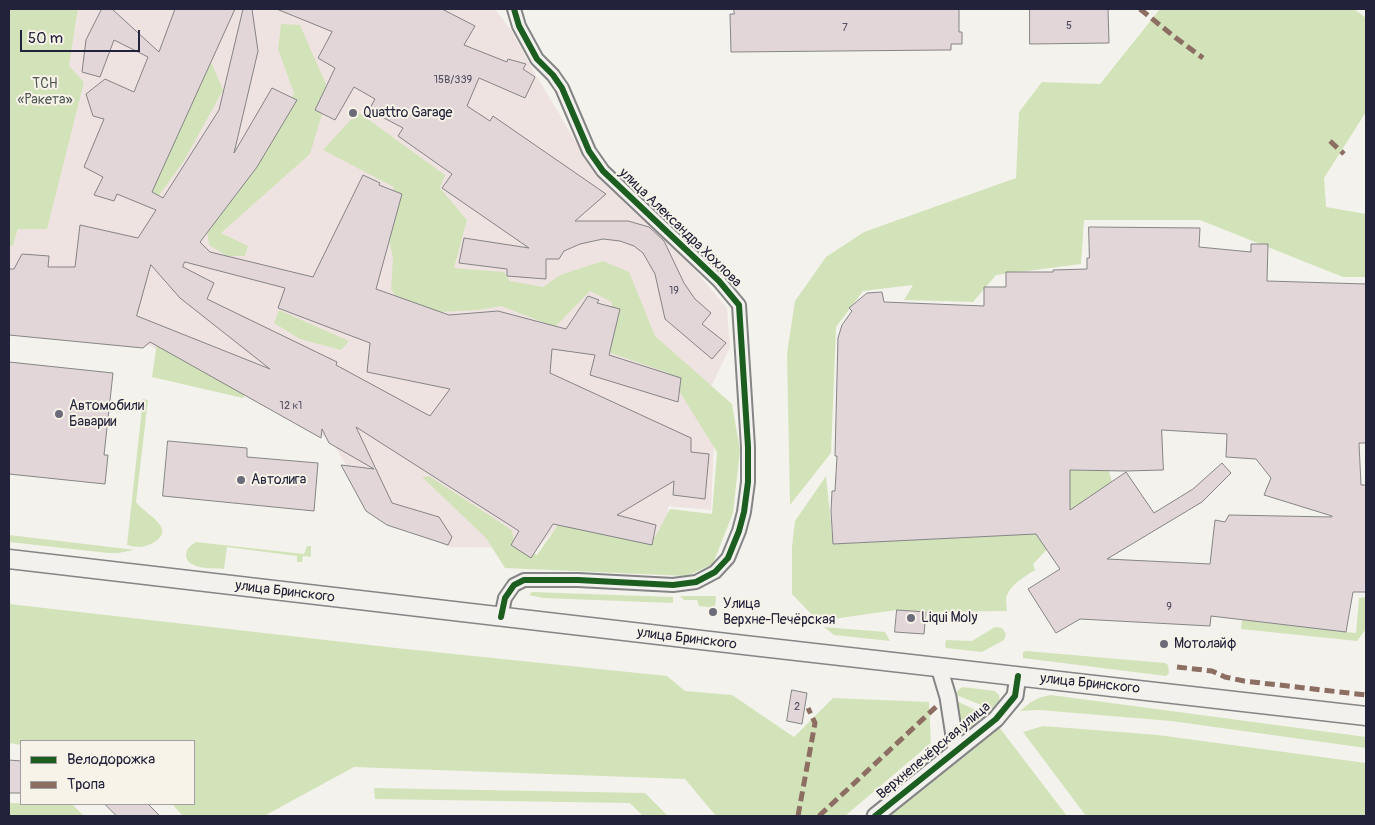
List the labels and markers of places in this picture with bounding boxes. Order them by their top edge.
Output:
place label: Quattro Garage [363,105,452,121]
marker: Quattro Garage [347,107,359,119]
place label: Автомобили Баварии [69,398,144,431]
marker: Автомобили Баварии [53,408,65,420]
place label: Автолига [251,472,306,488]
marker: Автолига [235,474,247,486]
place label: Улица Верхне-Печёрская [723,596,835,628]
marker: Улица Верхне-Печёрская [707,606,719,618]
place label: Liqui Moly [921,610,977,626]
marker: Liqui Moly [905,612,917,624]
place label: Мотолайф [1174,636,1237,652]
marker: Мотолайф [1158,638,1170,650]

